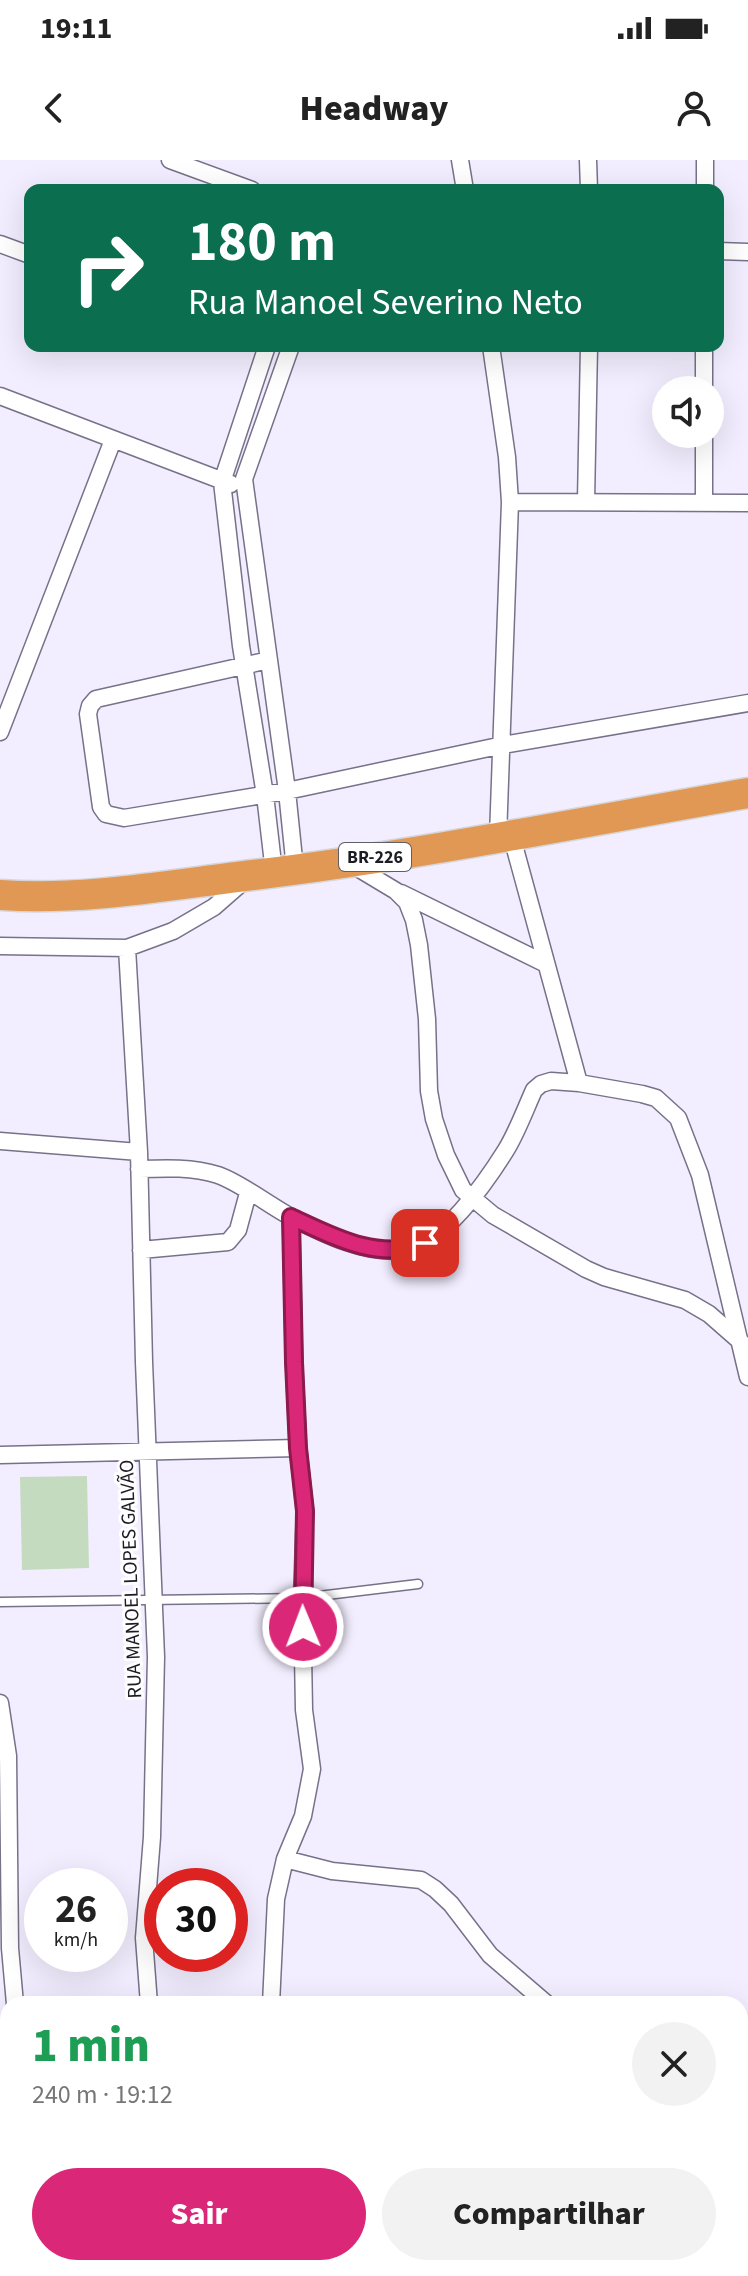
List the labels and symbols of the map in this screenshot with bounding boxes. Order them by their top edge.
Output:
road number: BR-226 [339,843,411,871]
pin [391,1209,459,1277]
street label: RUA MANOEL LOPES GALVÃO [113,1459,149,1699]
position arrow [261,1585,345,1669]
speed limit sign: 30 [144,1868,248,1972]

